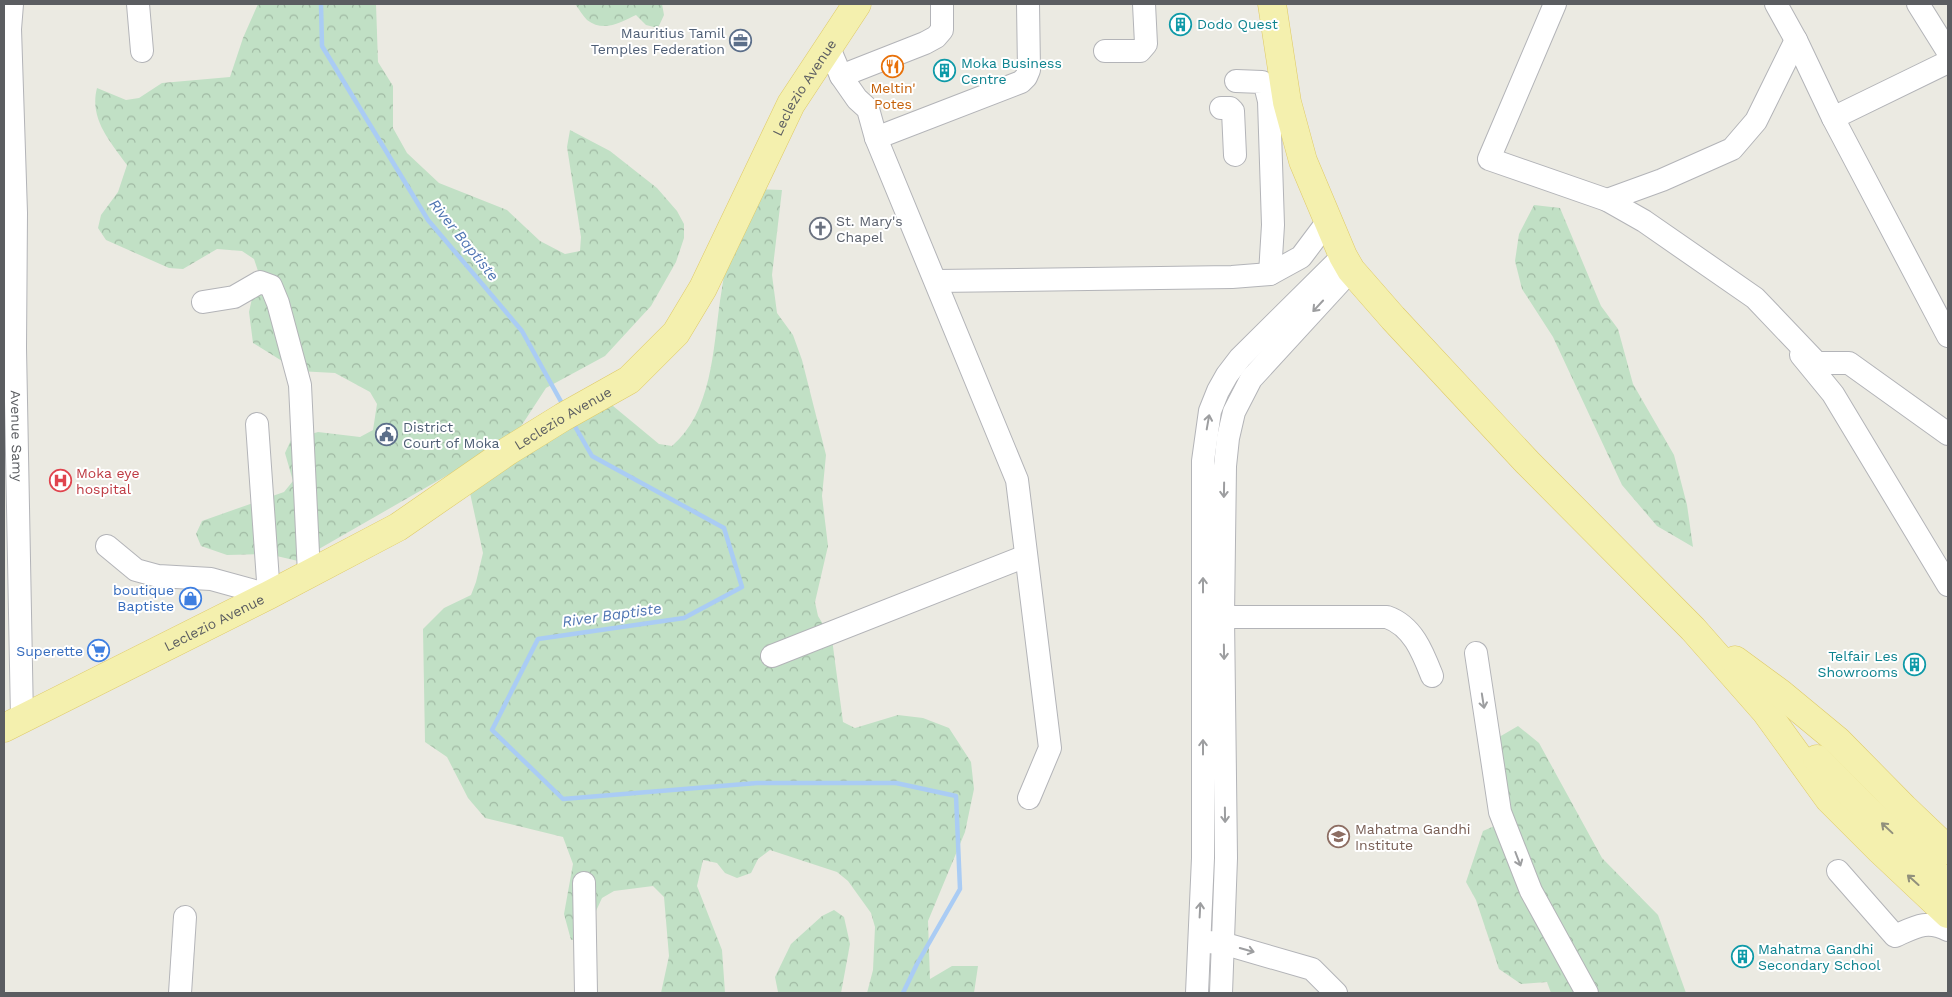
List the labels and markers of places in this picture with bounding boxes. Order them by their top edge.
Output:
building icon: Dodo Quest [1169,12,1193,36]
place label: Dodo Quest [1197,16,1278,32]
place label: Mauritius Tamil Temples Federation [591,25,726,57]
office icon: Mauritius Tamil Temples Federation [729,29,753,53]
restaurant icon: Meltin' Potes [881,54,905,78]
place label: Moka Business Centre [961,55,1062,87]
building icon: Moka Business Centre [933,59,957,83]
place label: Meltin' Potes [870,80,916,112]
place label: St. Mary's Chapel [836,213,903,245]
church icon: St. Mary's Chapel [808,217,832,241]
place label: District Court of Moka [403,419,500,451]
public building icon: District Court of Moka [375,423,399,447]
place label: Moka eye hospital [76,465,139,497]
hospital icon: Moka eye hospital [48,469,72,493]
place label: boutique Baptiste [113,582,174,614]
shop icon: boutique Baptiste [178,586,202,610]
supermarket icon: Superette [87,639,111,663]
place label: Superette [16,643,83,659]
place label: Telfair Les Showrooms [1817,648,1898,680]
building icon: Telfair Les Showrooms [1902,652,1926,676]
place label: Mahatma Gandhi Institute [1355,821,1471,853]
school or university icon: Mahatma Gandhi Institute [1327,825,1351,849]
place label: Mahatma Gandhi Secondary School [1758,941,1881,973]
building icon: Mahatma Gandhi Secondary School [1730,945,1754,969]

